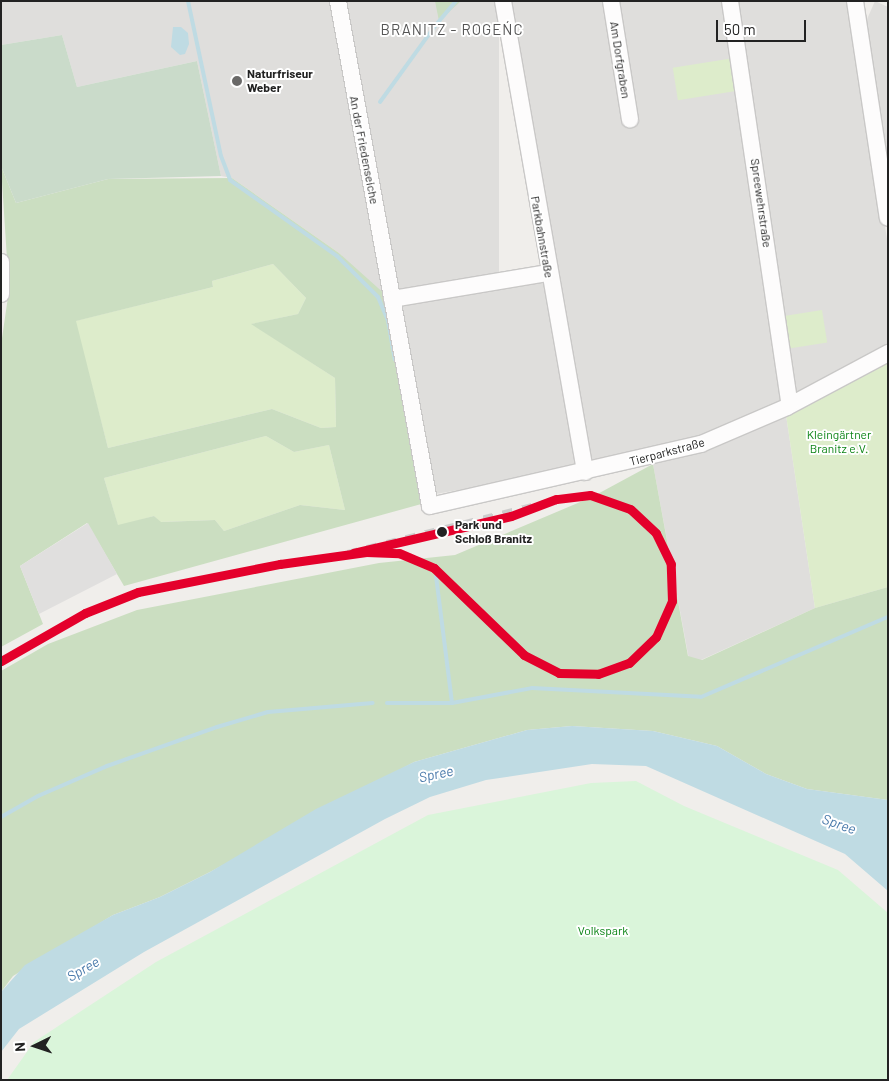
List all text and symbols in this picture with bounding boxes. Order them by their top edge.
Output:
scale bar [719,10,809,42]
street label: Am Dorfgraben [607,20,633,100]
text: 50 m [724,20,756,38]
district label: BRANITZ - ROGEŃC [379,21,525,39]
place label: Naturfriseur Weber [247,67,313,95]
marker: Naturfriseur Weber [231,75,243,87]
street label: An der Friedenseiche [346,95,382,205]
street label: Spreewehrstraße [748,157,774,249]
street label: Parkbahnstraße [528,195,556,279]
park label: Kleingärtner Branitz e.V. [807,428,871,456]
street label: Tierparkstraße [628,435,706,469]
place label: Park und Schloß Branitz [455,518,532,546]
marker: Park und Schloß Branitz [433,523,451,541]
water label: Spree [417,762,455,786]
water label: Spree [820,810,858,838]
park label: Volkspark [578,924,628,938]
water label: Spree [64,953,102,985]
north arrow [10,1021,60,1071]
text: N [11,1042,28,1052]

